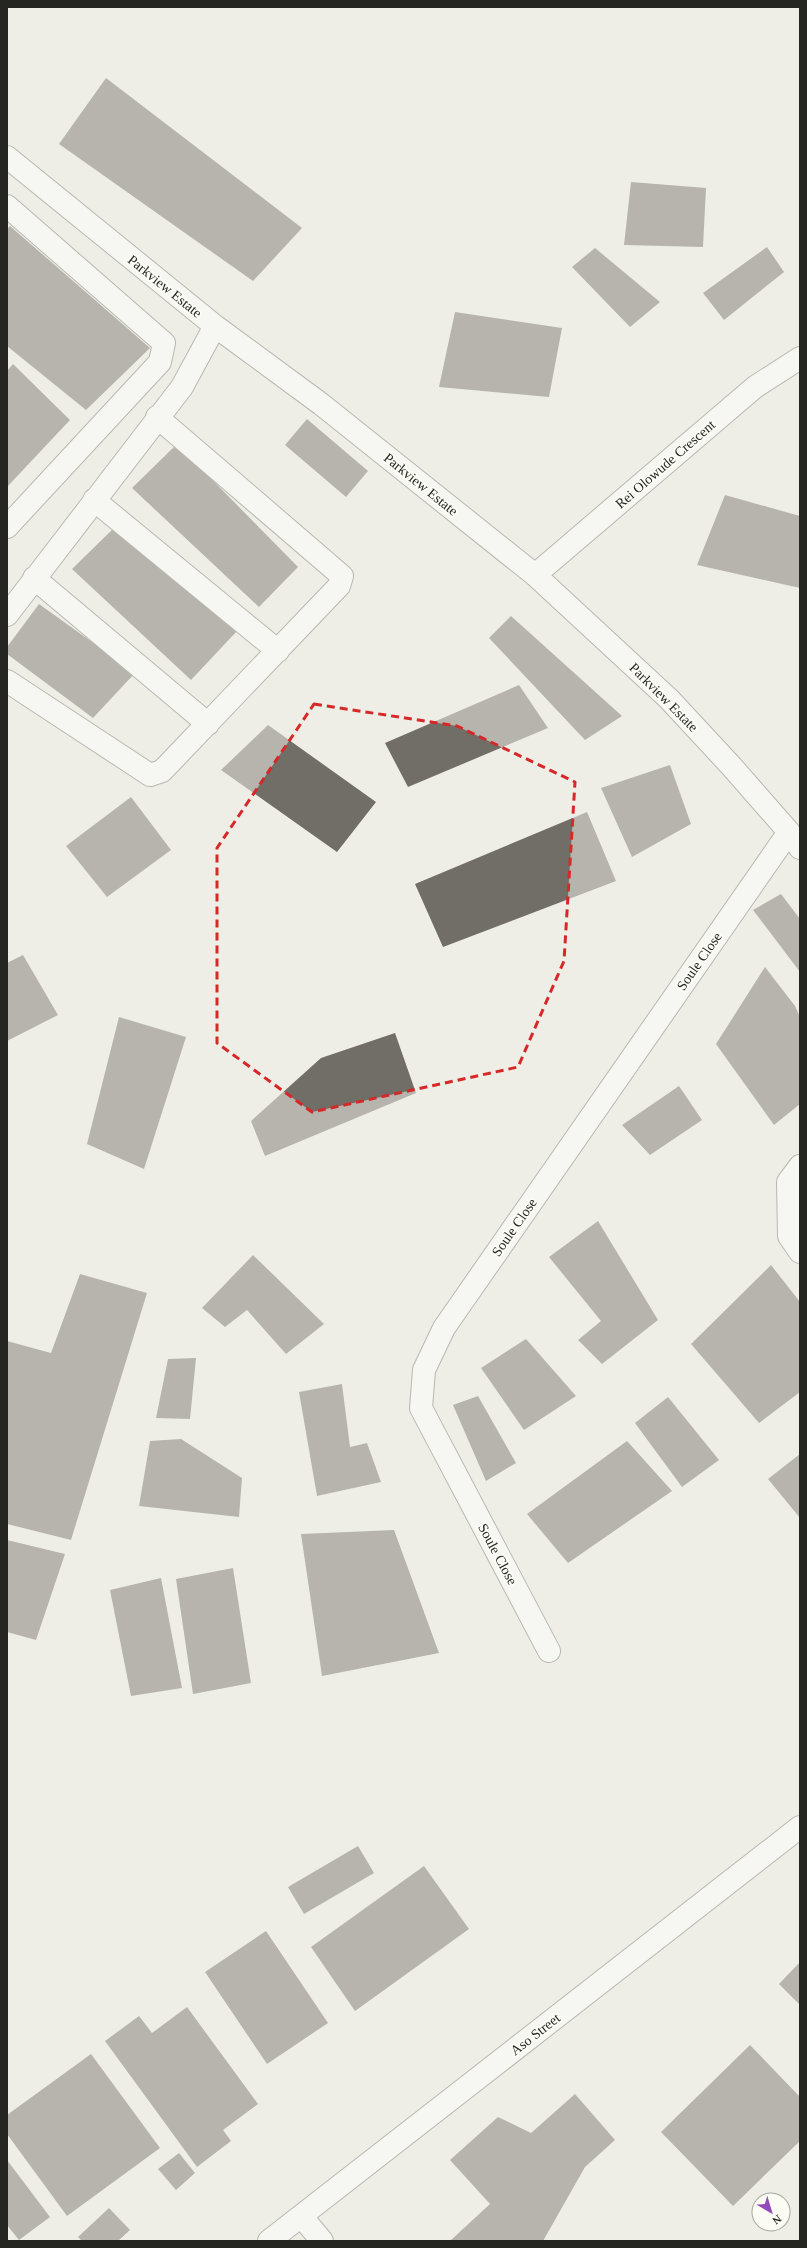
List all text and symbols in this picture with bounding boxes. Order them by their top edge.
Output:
street label: Parkview Estate [125,252,205,321]
street label: Rei Olowude Crescent [613,417,718,512]
street label: Parkview Estate [381,450,461,519]
street label: Parkview Estate [626,660,701,735]
street label: Soule Close [674,929,725,993]
street label: Soule Close [489,1195,540,1259]
street label: Soule Close [475,1521,520,1587]
street label: Aso Street [508,2010,563,2058]
north arrow [751,2192,791,2232]
text: N [770,2213,784,2227]

